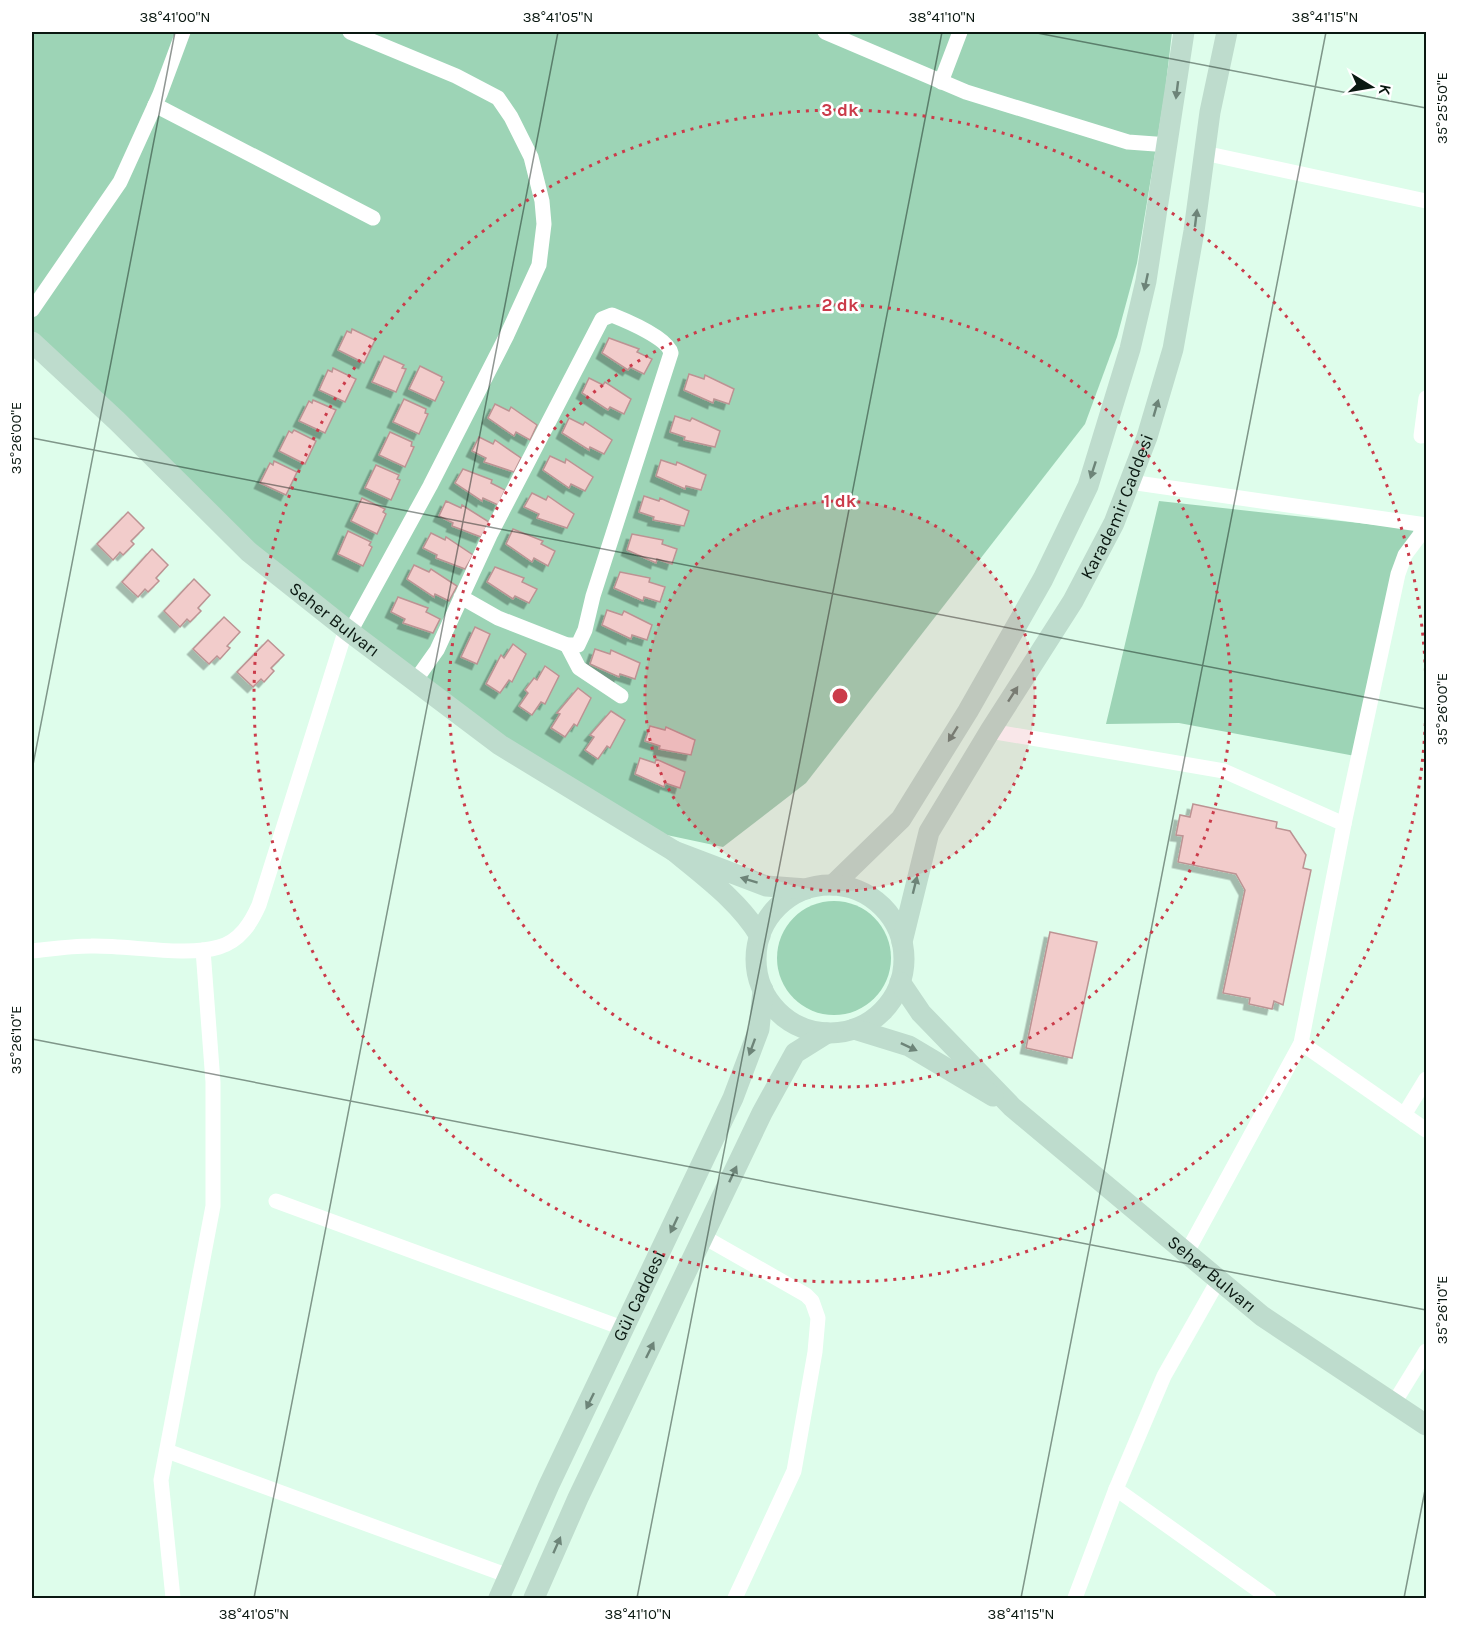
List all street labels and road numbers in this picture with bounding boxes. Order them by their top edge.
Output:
street label: Karademir Caddesi [1075,431,1158,583]
street label: Seher Bulvarı [285,577,384,662]
street label: Seher Bulvarı [1163,1231,1261,1318]
street label: Gül Caddesi [608,1247,670,1345]

